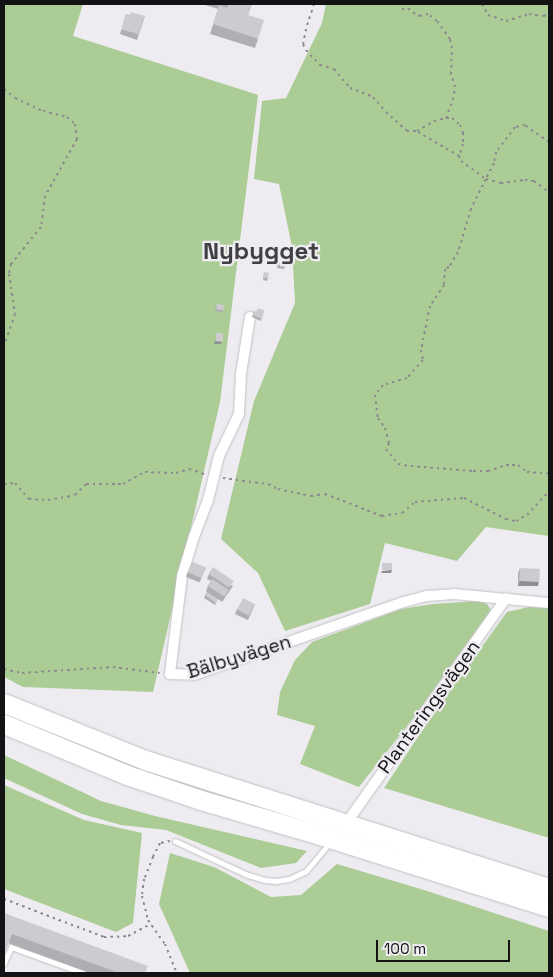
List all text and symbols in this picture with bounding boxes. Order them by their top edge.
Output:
district label: Nybygget [203,237,319,265]
street label: Bälbyvägen [184,630,294,684]
street label: Planteringsvägen [373,636,485,778]
scale bar [378,930,512,962]
text: 100 m [384,939,426,958]

